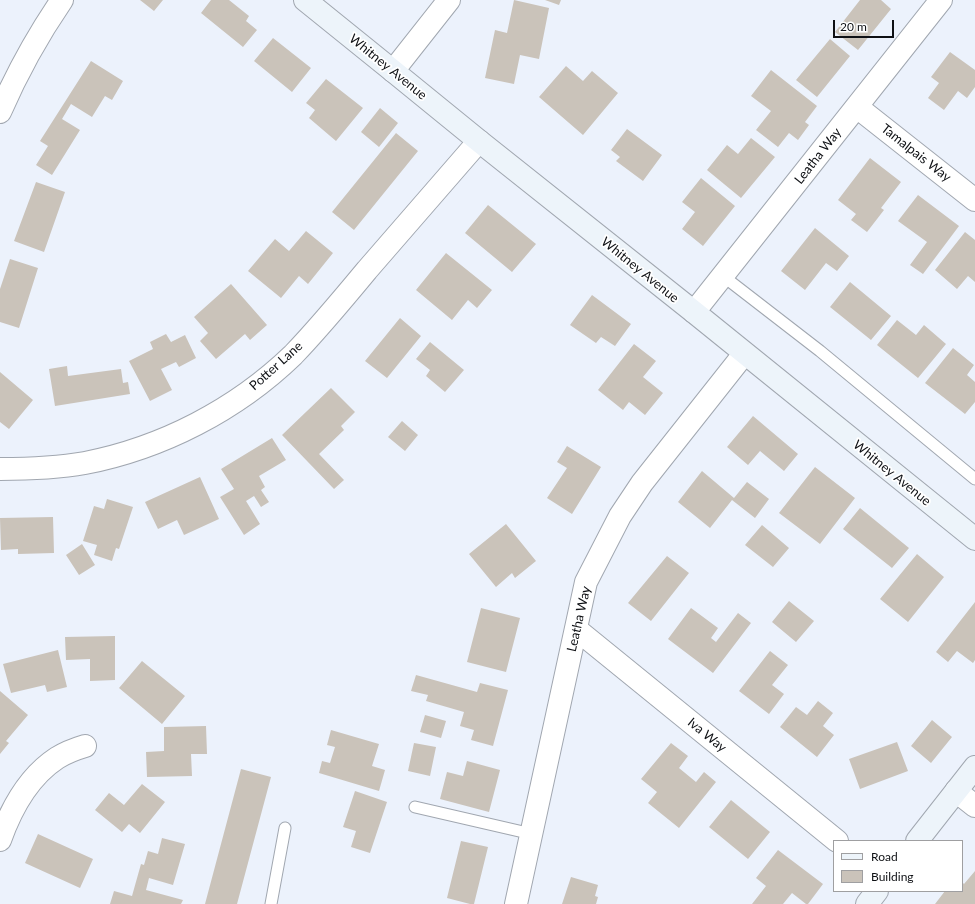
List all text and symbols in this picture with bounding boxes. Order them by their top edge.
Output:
scale bar [835,12,896,38]
text: 20 m [840,19,867,34]
street label: Whitney Avenue [346,31,430,103]
street label: Tamalpais Way [878,121,954,185]
street label: Leatha Way [791,125,845,187]
street label: Whitney Avenue [598,234,682,306]
street label: Potter Lane [246,338,306,394]
street label: Whitney Avenue [850,437,934,509]
street label: Leatha Way [564,585,594,653]
street label: Iva Way [684,715,730,755]
legend [833,840,963,892]
text: Road [871,849,898,864]
text: Building [871,869,914,884]

